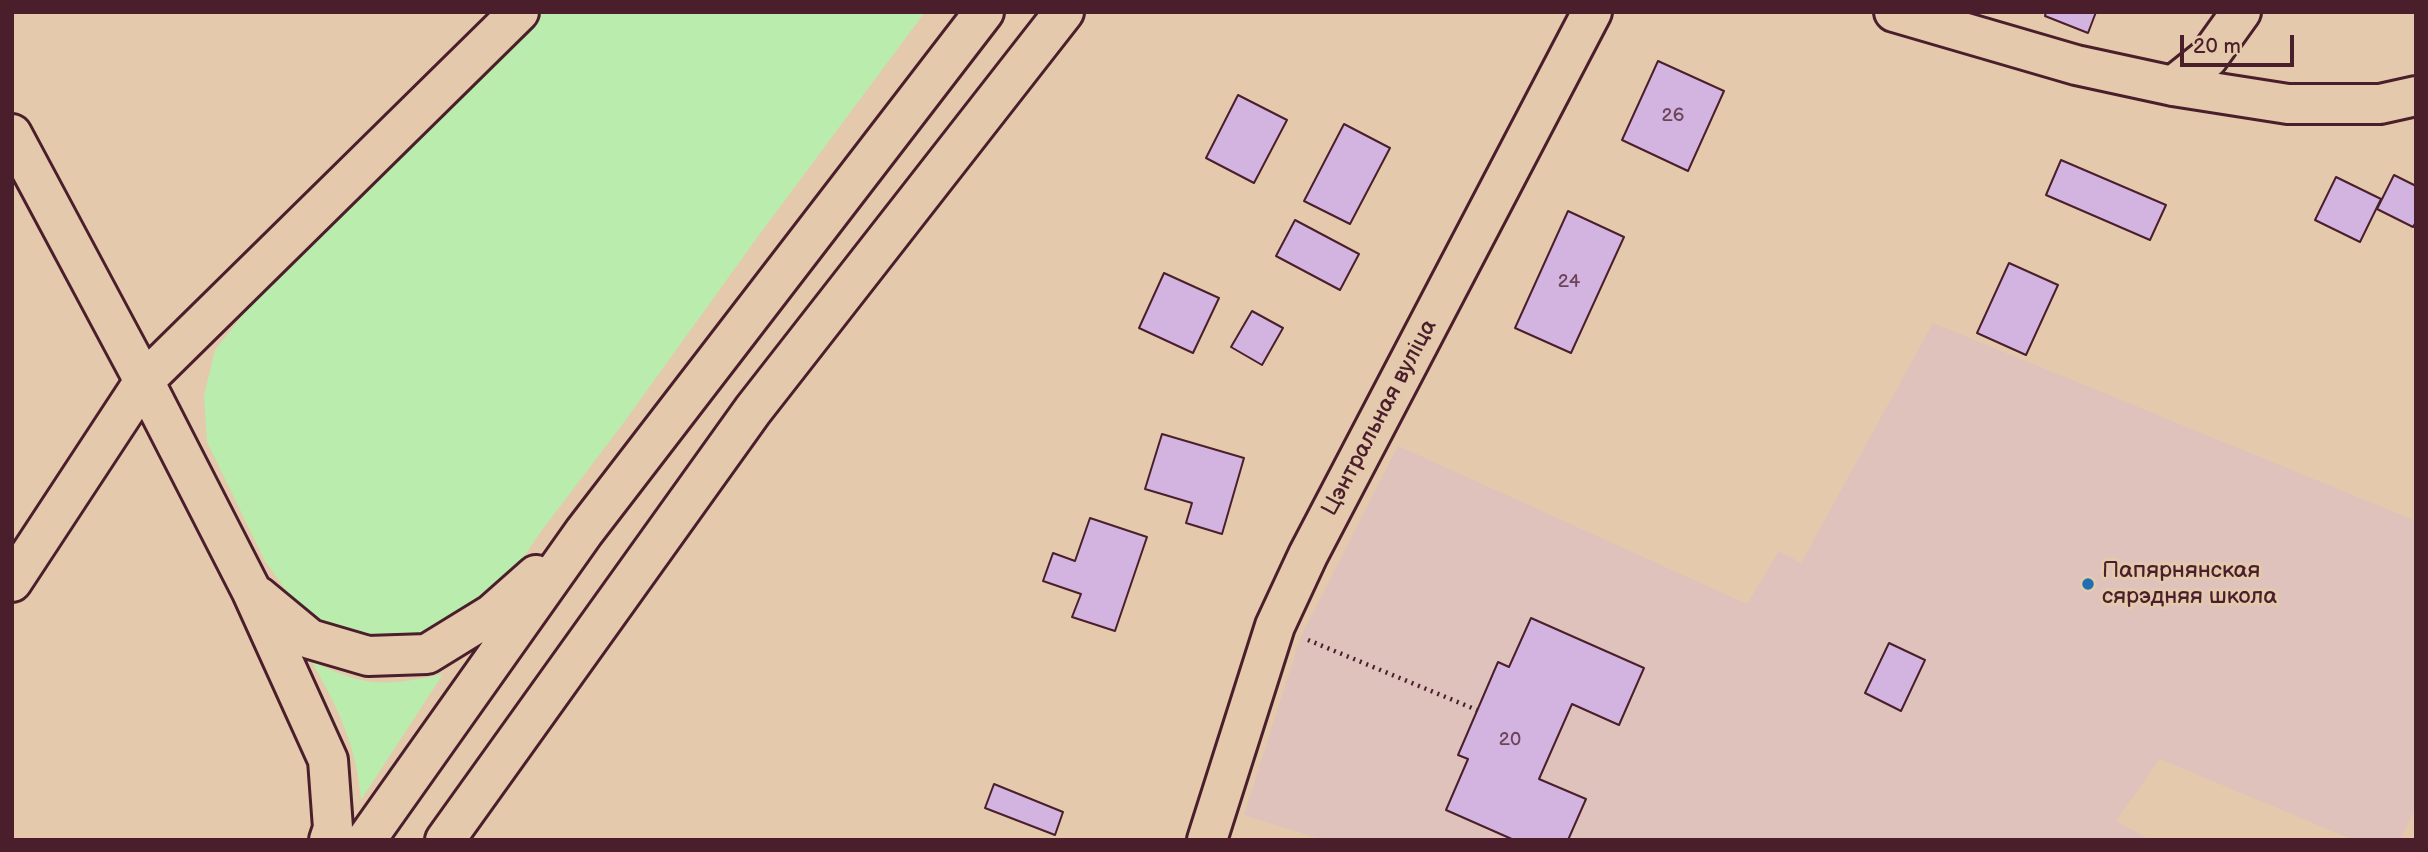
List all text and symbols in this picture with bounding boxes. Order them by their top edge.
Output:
scale bar [2183,21,2297,65]
text: 20 m [2193,34,2241,59]
house number: 26 [1662,105,1684,127]
house number: 24 [1558,271,1580,293]
street label: Цэнтральная вуліца [1317,315,1443,521]
place label: Папярнянская сярэдняя школа [2102,557,2277,611]
marker: Папярнянская сярэдняя школа [2080,576,2096,592]
house number: 20 [1499,729,1521,751]

